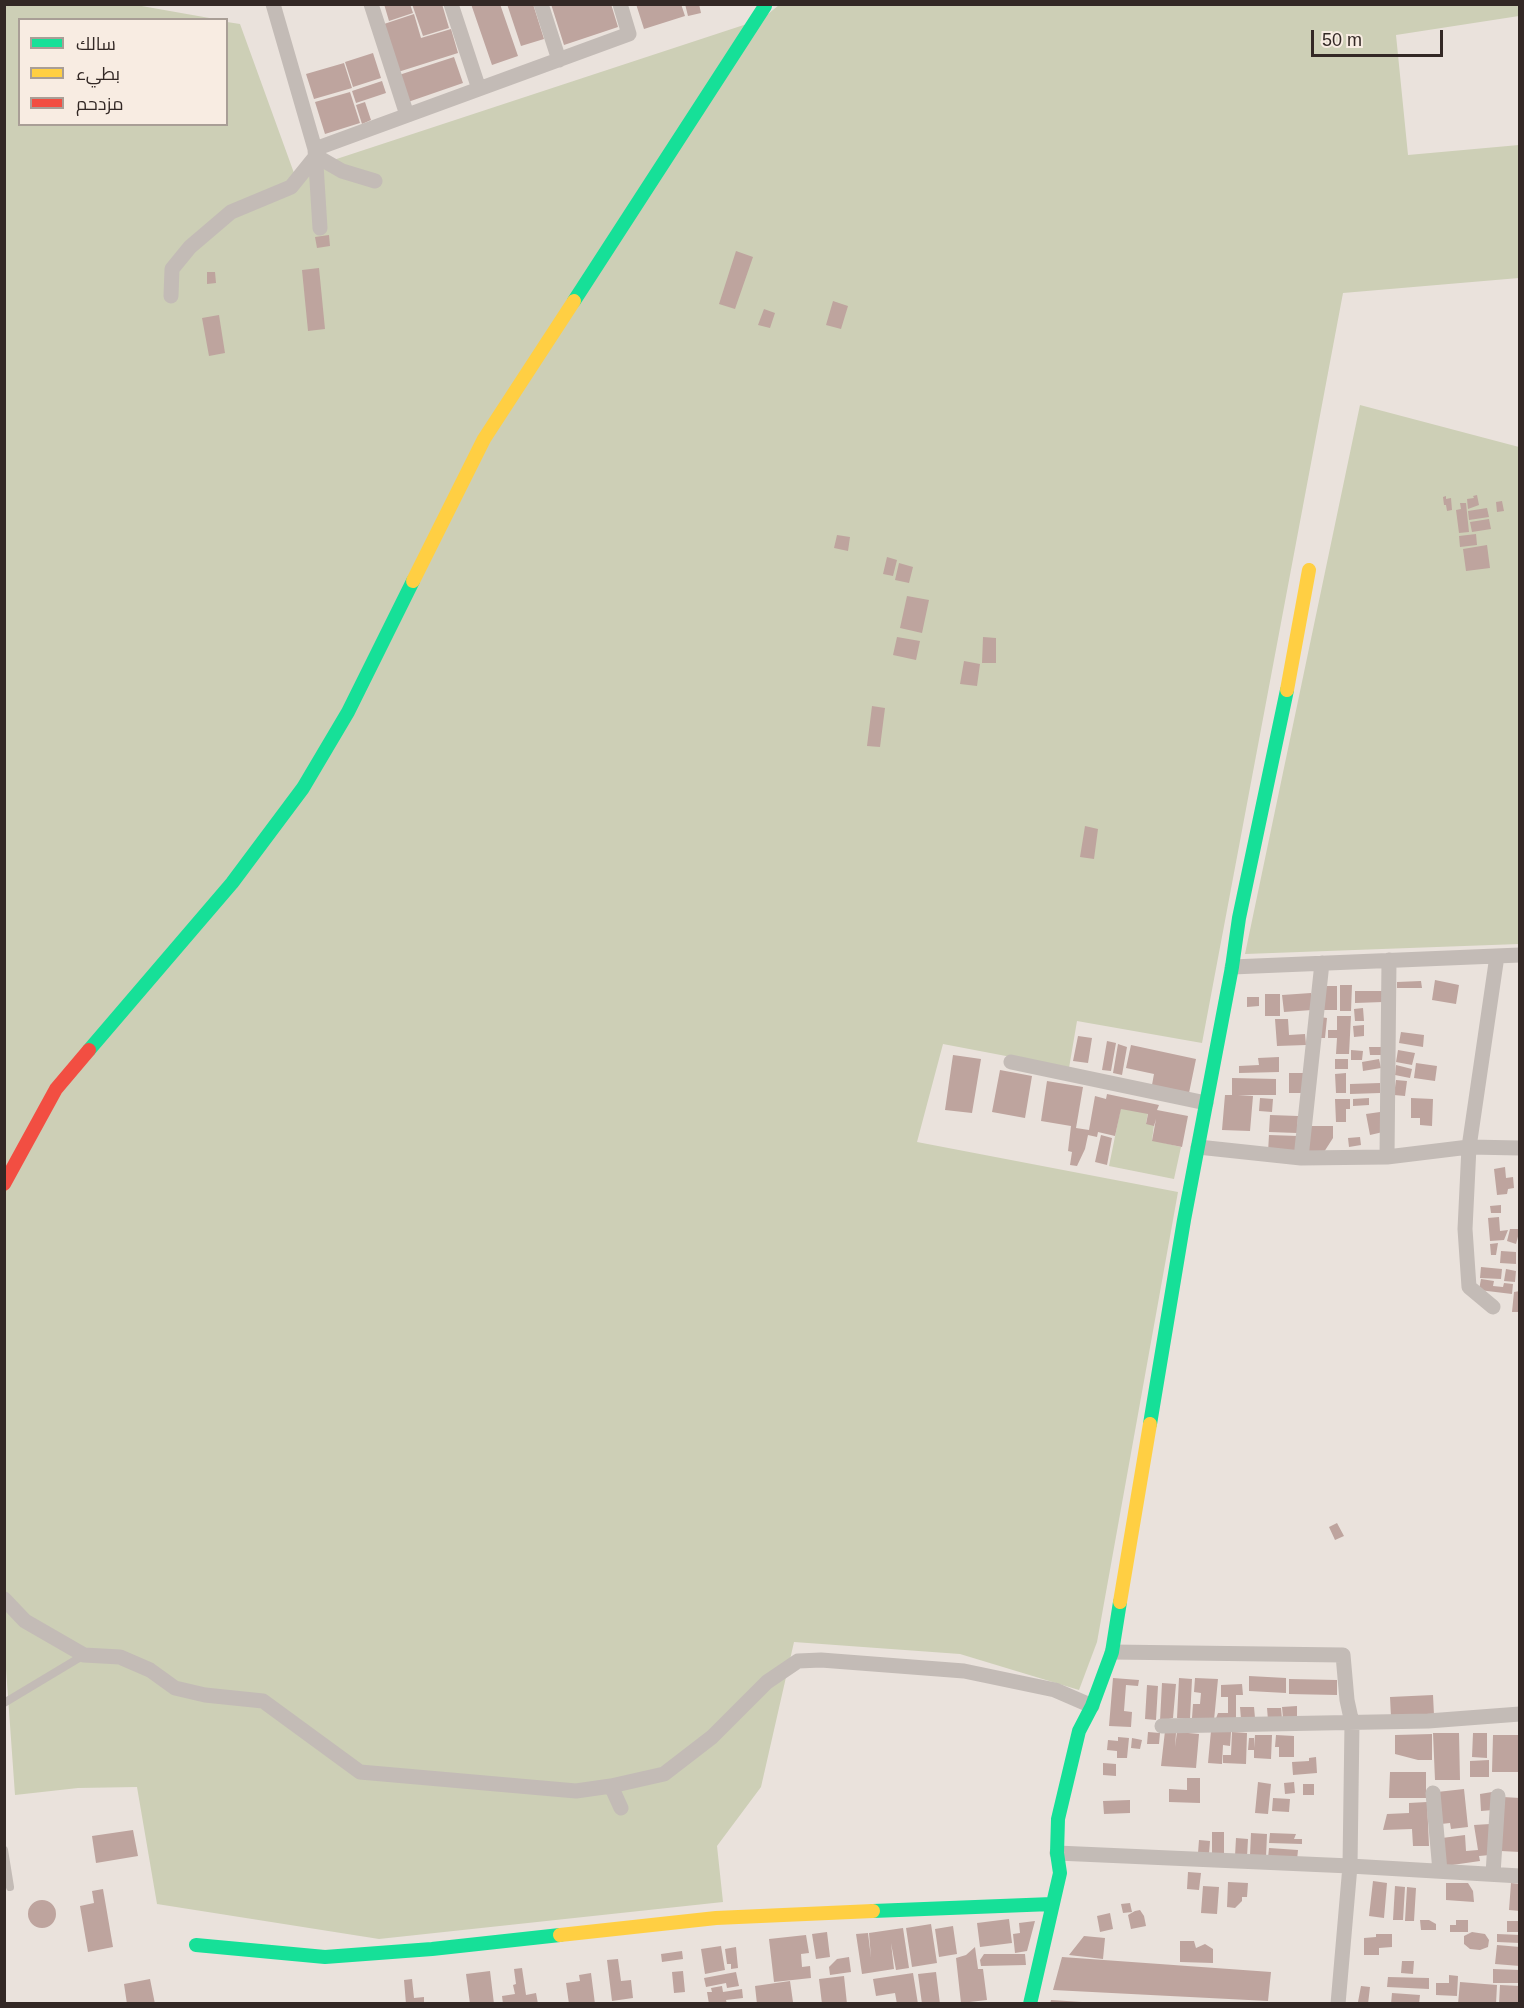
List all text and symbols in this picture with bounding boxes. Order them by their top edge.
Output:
legend [18,18,228,126]
scale bar [1314,18,1446,56]
text: 50 m [1322,30,1362,50]
text: سالك [76,34,116,54]
text: بطيء [76,64,120,84]
text: مزدحم [76,94,124,114]

